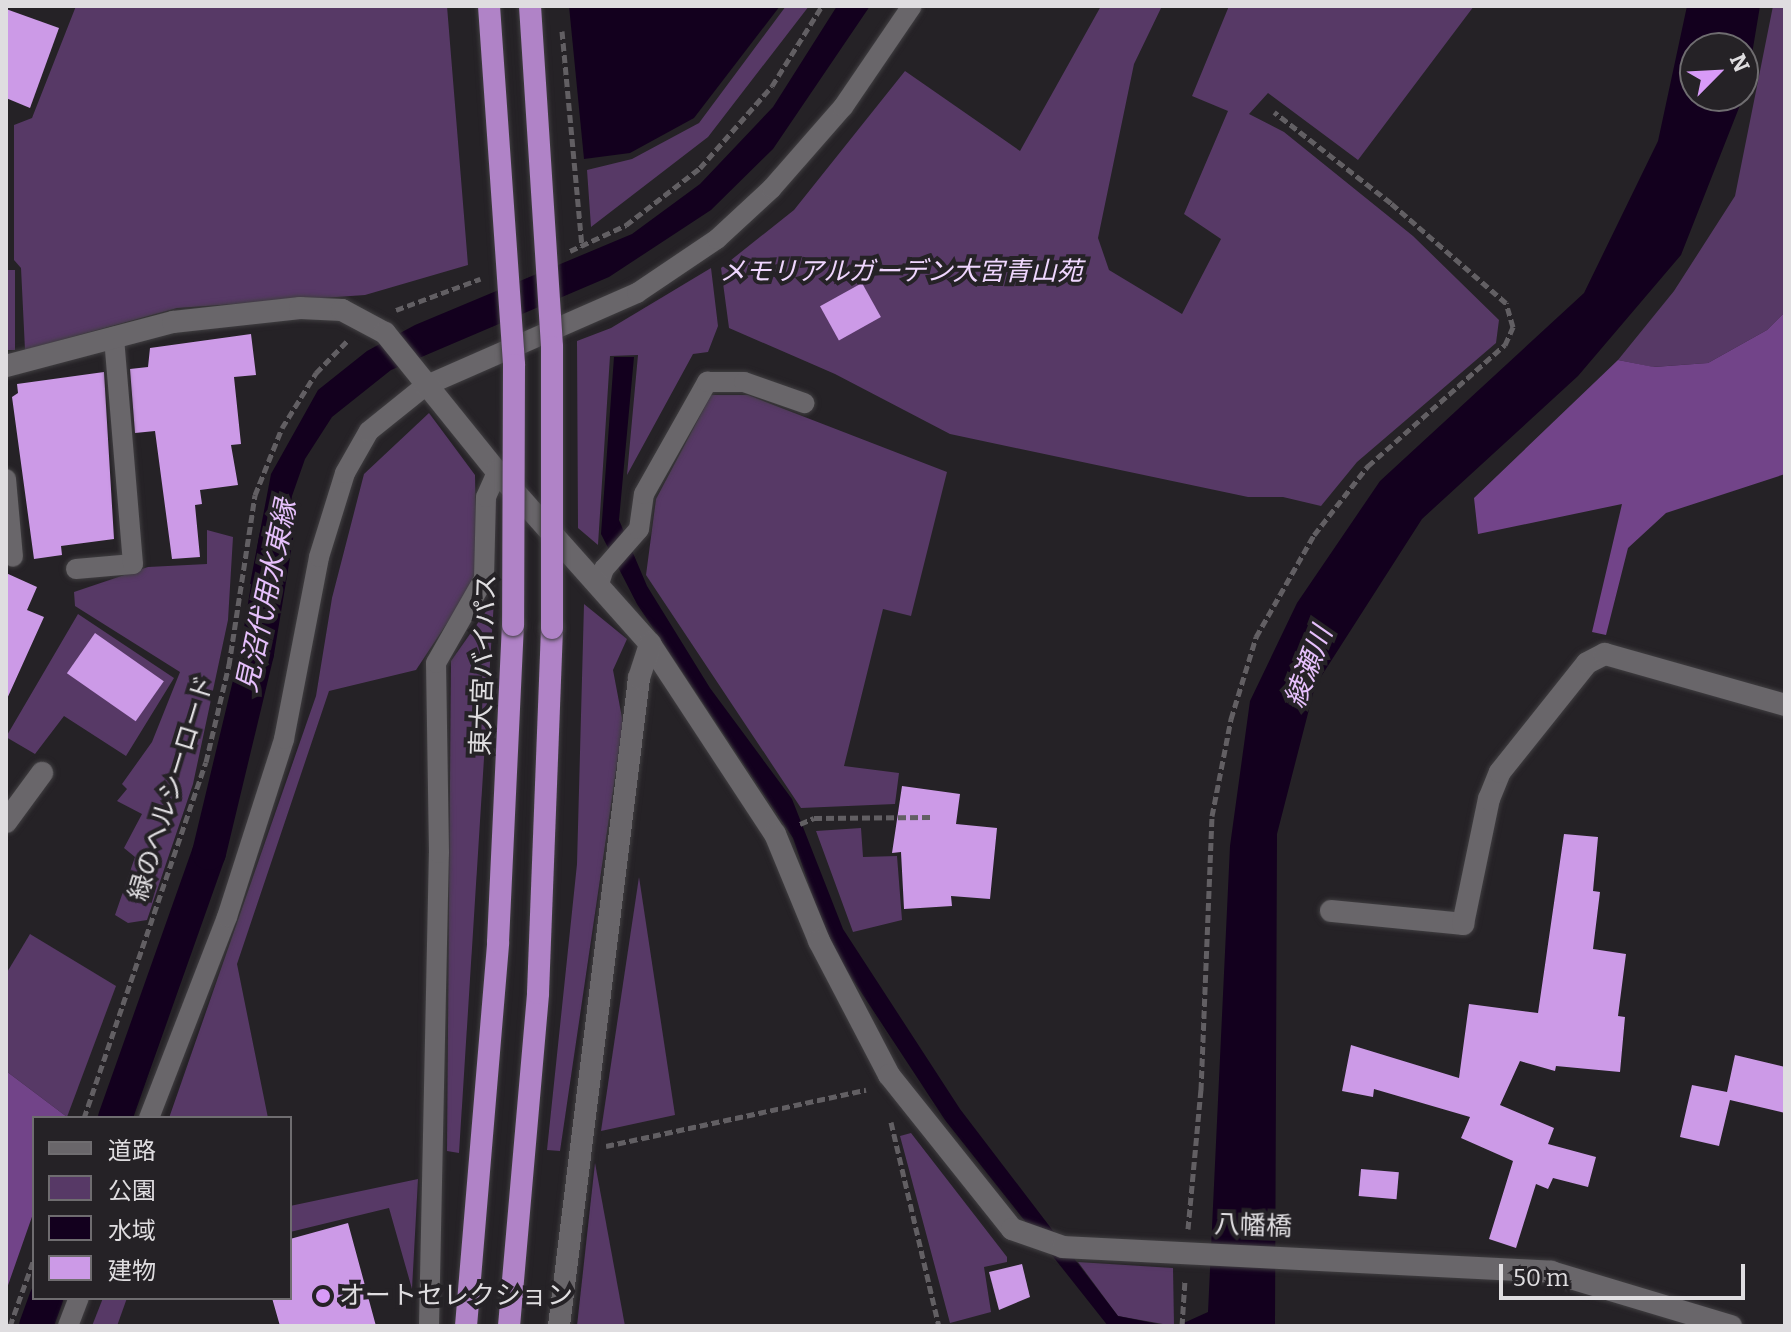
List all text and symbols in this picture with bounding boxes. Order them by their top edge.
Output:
north arrow [1679,32,1759,112]
text: N [1724,50,1755,76]
park label: メモリアルガーデン大宮青山苑 [719,256,1083,288]
water label: 見沼代用水東縁 [230,497,304,695]
street label: 東大宮バイパス [465,574,503,756]
water label: 綾瀬川 [1278,622,1340,712]
street label: 緑のヘルシーロード [123,672,221,904]
legend [32,1116,292,1300]
text: 道路 [108,1137,156,1165]
text: 公園 [108,1177,156,1205]
street label: 八幡橋 [1213,1209,1293,1243]
text: 水域 [108,1217,156,1245]
scale bar [1503,1248,1749,1298]
text: 建物 [108,1257,156,1285]
text: 50 m [1513,1264,1569,1292]
place label: オートセレクション [339,1280,573,1312]
marker: オートセレクション [314,1287,332,1305]

